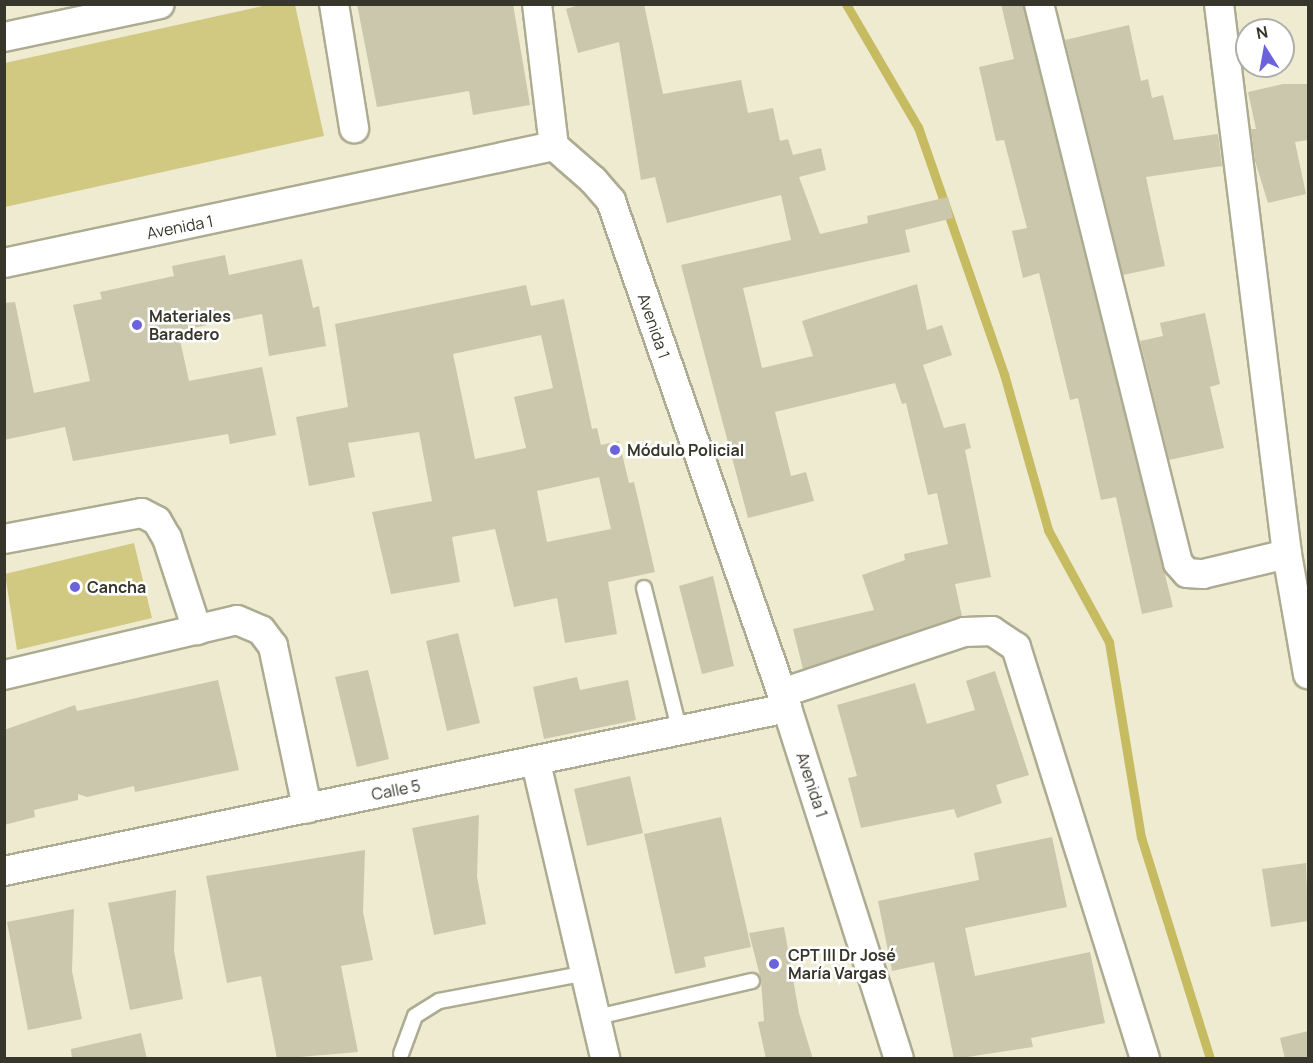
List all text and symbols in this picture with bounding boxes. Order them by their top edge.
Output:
north arrow [1235,18,1295,78]
text: N [1254,20,1270,44]
street label: Avenida 1 [145,211,215,243]
street label: Avenida 1 [634,291,674,361]
place label: Materiales Baradero [149,306,231,344]
marker: Materiales Baradero [130,318,144,332]
place label: Módulo Policial [627,440,744,460]
marker: Módulo Policial [608,443,622,457]
place label: Cancha [87,577,146,597]
marker: Cancha [68,580,82,594]
street label: Avenida 1 [792,750,832,820]
street label: Calle 5 [370,776,422,804]
place label: CPT III Dr José María Vargas [788,945,896,983]
marker: CPT III Dr José María Vargas [765,955,783,973]

